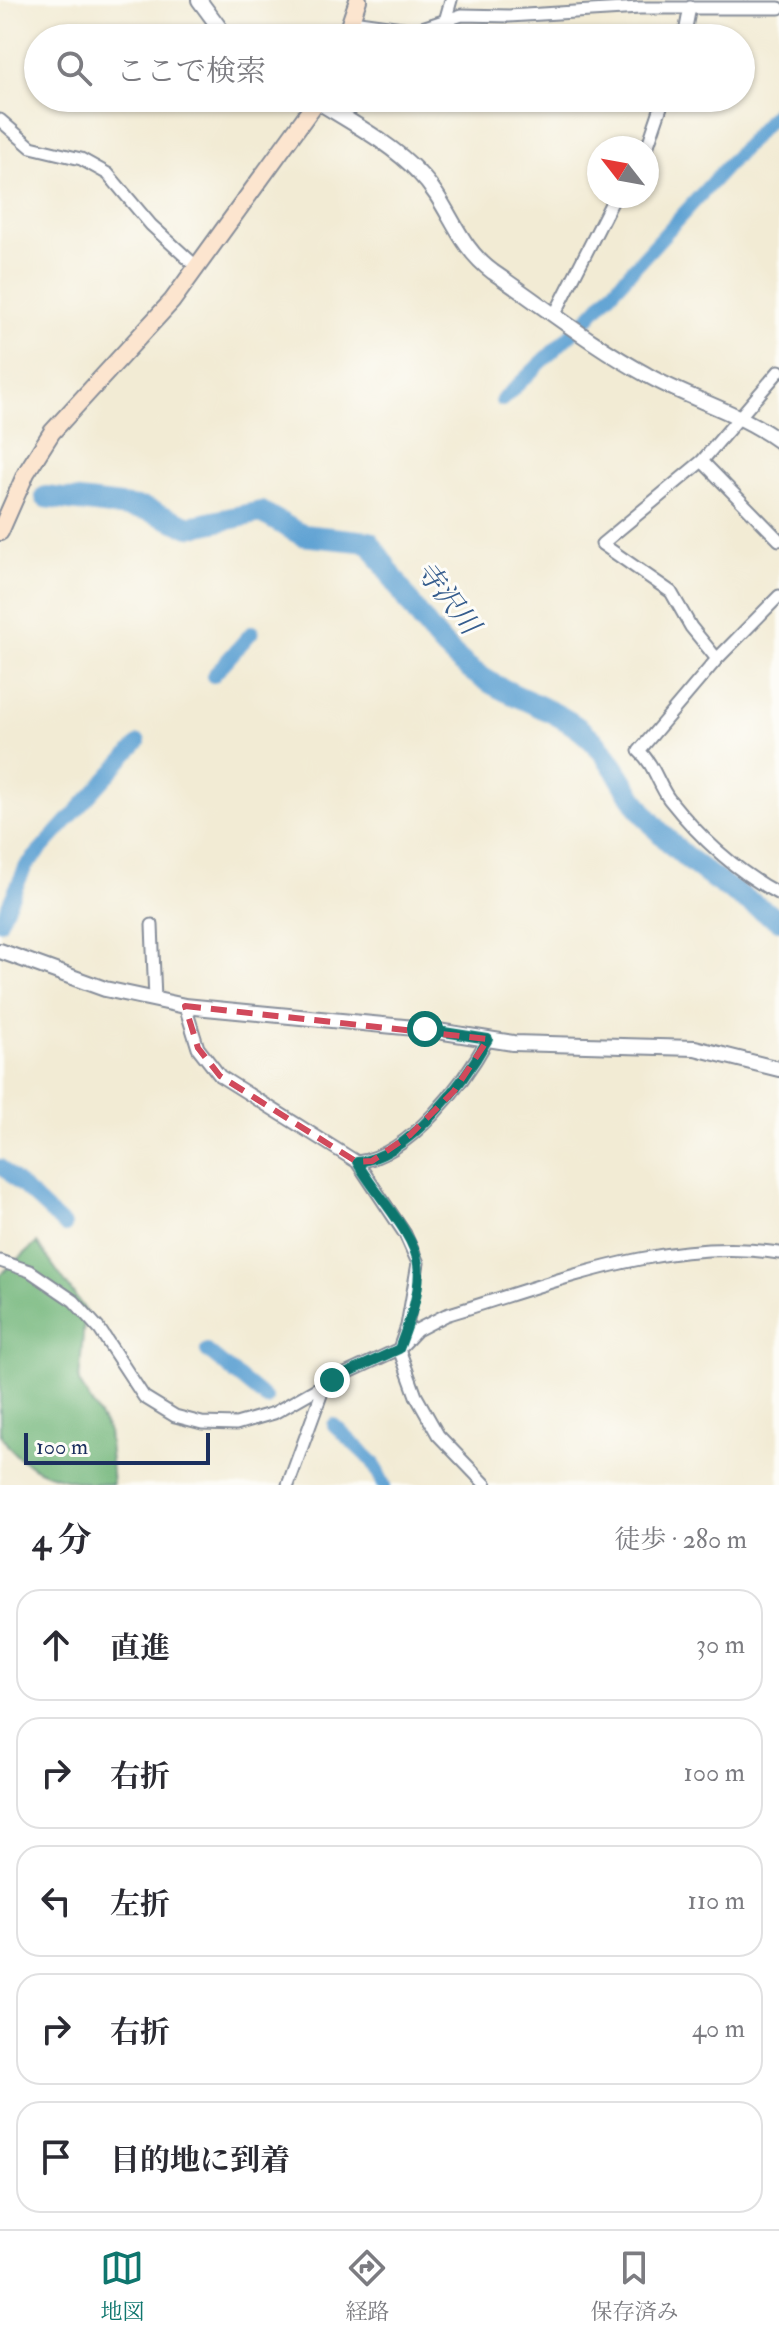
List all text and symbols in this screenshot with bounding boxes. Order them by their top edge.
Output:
search box [24,24,755,112]
icon: search [52,46,96,90]
text: ここで検索 [116,53,266,90]
north arrow [587,136,659,208]
water label: 寺沢川 [407,554,488,644]
route start [407,1011,443,1047]
route end [314,1362,350,1398]
scale bar [24,1429,210,1465]
text: 100 m [36,1433,88,1461]
text: 4 分 [32,1519,91,1562]
text: 徒歩 · 280 m [615,1524,747,1556]
icon: ahead [34,1623,78,1667]
text: 30 m [696,1629,745,1661]
text: 直進 [110,1630,170,1667]
icon: right [34,1751,78,1795]
text: 100 m [684,1757,745,1789]
text: 右折 [110,1758,170,1795]
icon: left [34,1879,78,1923]
text: 110 m [688,1885,745,1917]
text: 左折 [110,1886,170,1923]
icon: right [34,2007,78,2051]
text: 40 m [692,2013,745,2045]
text: 右折 [110,2014,170,2051]
icon: arrive [34,2135,78,2179]
text: 目的地に到着 [110,2142,290,2179]
tab: 地図 [100,2246,145,2326]
tab: 経路 [345,2246,390,2326]
tab: 保存済み [590,2246,679,2326]

